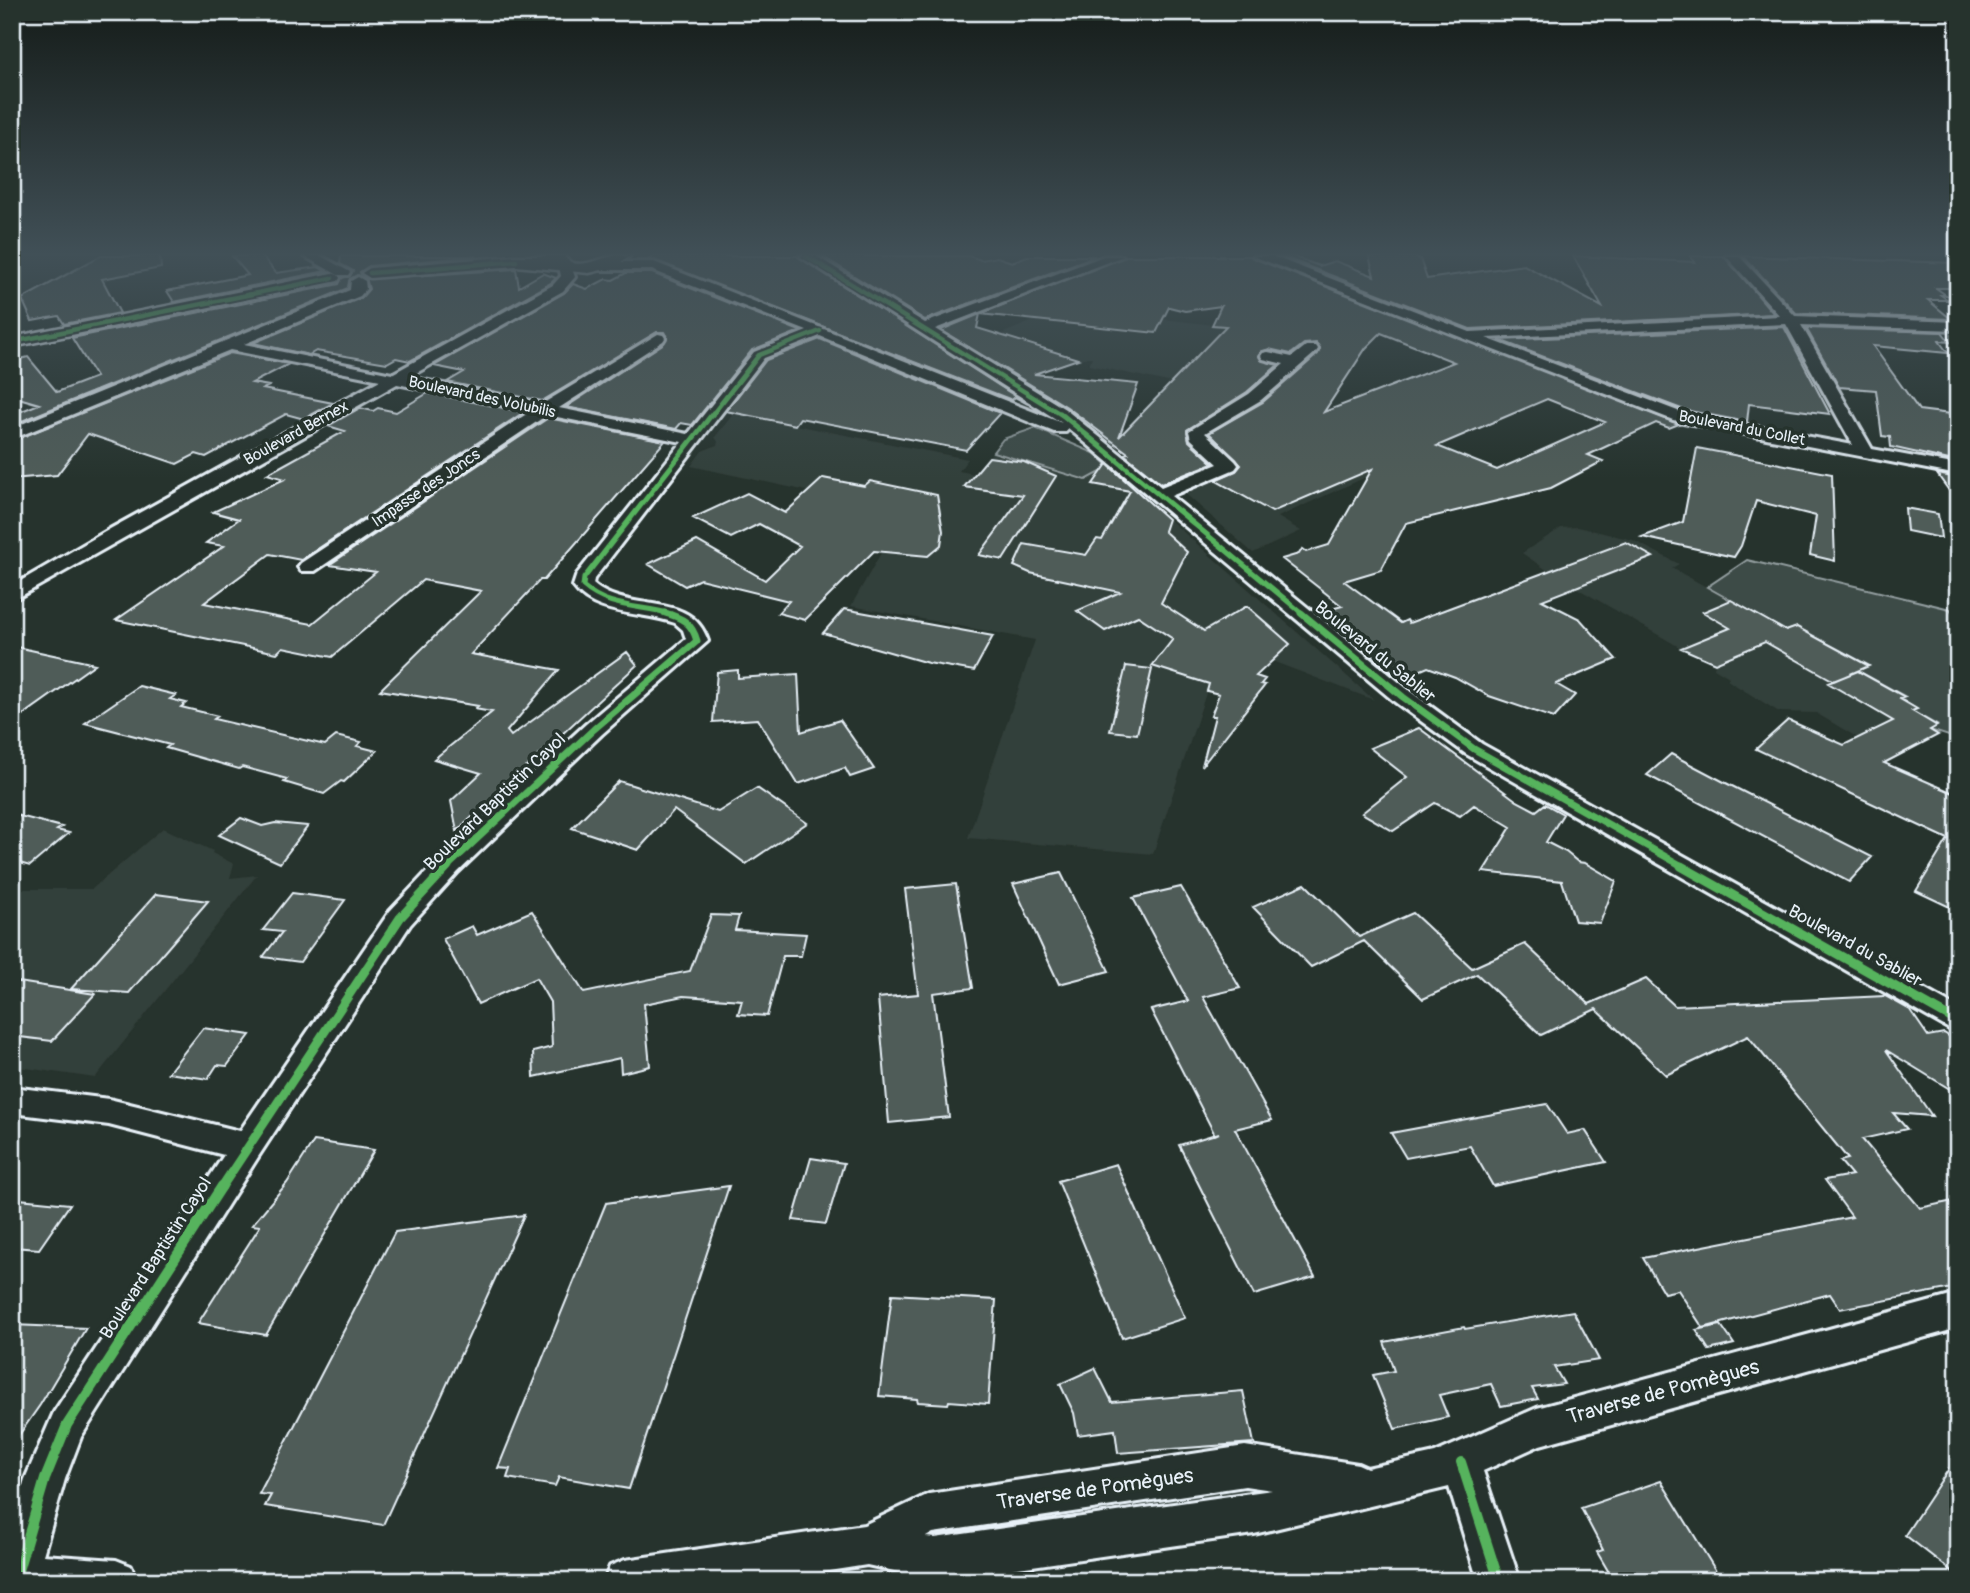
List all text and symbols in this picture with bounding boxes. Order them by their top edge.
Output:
street label: Boulevard des Volubilis [407,372,557,422]
street label: Boulevard Bernex [240,396,352,470]
street label: Boulevard du Collet [1677,406,1808,450]
street label: Impasse des Joncs [368,444,484,532]
street label: Boulevard du Sablier [1310,596,1441,708]
street label: Boulevard Baptistin Cayol [419,728,571,876]
street label: Boulevard du Sablier [1784,900,1926,993]
street label: Boulevard Baptistin Cayol [95,1173,217,1343]
street label: Traverse de Pomègues [1564,1353,1763,1431]
street label: Traverse de Pomègues [995,1462,1196,1516]

